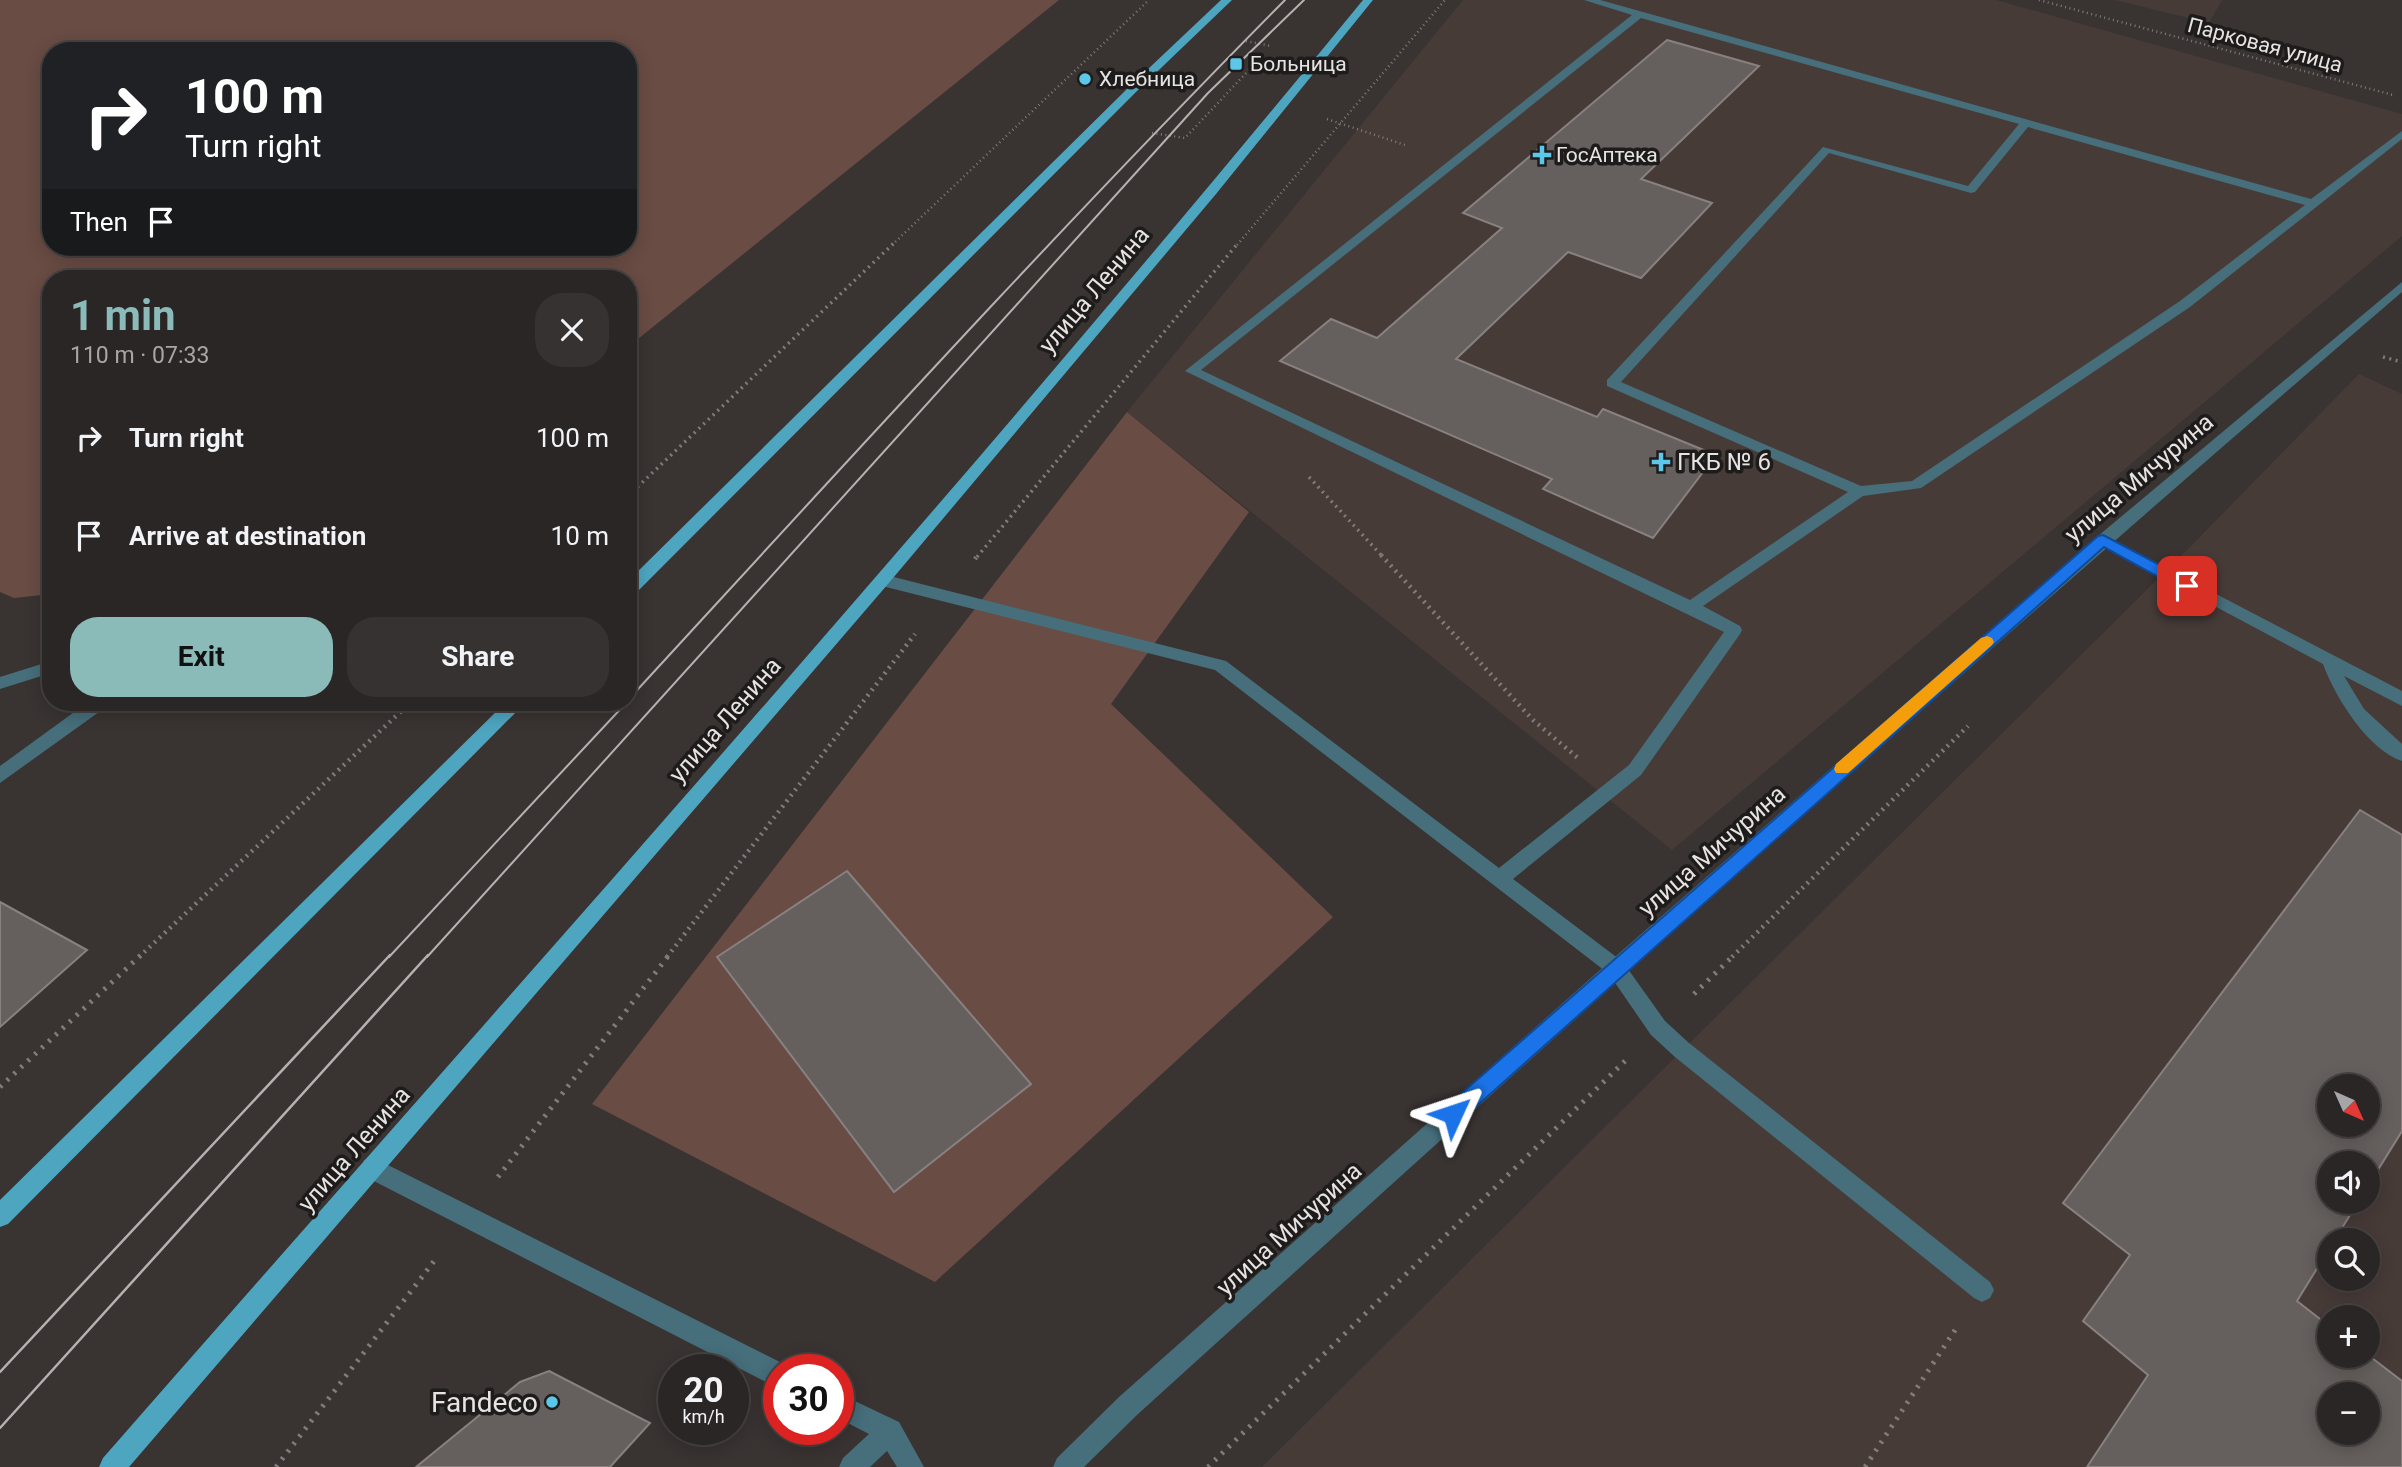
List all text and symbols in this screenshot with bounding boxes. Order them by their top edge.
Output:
street label: Парковая улица [2185,13,2345,77]
place label: Больница [1250,52,1347,76]
marker: Больница [1228,56,1244,72]
place label: Хлебница [1099,67,1195,91]
text: 100 m [185,68,324,125]
icon: right [70,70,161,161]
marker: Хлебница [1077,71,1093,87]
text: Turn right [185,127,321,165]
place label: ГосАптека [1556,143,1658,167]
marker: ГосАптека [1534,147,1550,163]
icon: arrive [142,203,180,241]
text: Then [70,207,128,237]
street label: улица Ленина [1033,221,1155,359]
text: 1 min [70,291,176,340]
button: close [535,293,609,367]
text: 110 m · 07:33 [70,342,209,369]
street label: улица Мичурина [2059,408,2219,548]
icon: right [70,419,108,457]
text: Turn right [129,423,244,453]
text: 100 m [536,423,609,453]
place label: ГКБ № 6 [1677,448,1771,476]
marker: ГКБ № 6 [1651,452,1671,472]
icon: arrive [70,517,108,555]
text: Arrive at destination [129,521,366,551]
text: 10 m [551,521,609,551]
pin [2157,556,2217,616]
icon: arrive [2168,567,2206,605]
button: Exit [70,617,333,697]
button: Share [347,617,609,697]
street label: улица Ленина [663,652,787,788]
street label: улица Мичурина [1633,780,1791,922]
north arrow [2317,1074,2380,1138]
map controls [2317,1074,2380,1445]
position arrow [1416,1077,1490,1151]
street label: улица Ленина [292,1081,416,1217]
button: sound [2317,1151,2380,1214]
street label: улица Мичурина [1211,1157,1367,1301]
button: search [2317,1228,2380,1291]
button: + [2317,1305,2380,1368]
speed limit sign: 30 [763,1354,854,1445]
text: 20 [683,1370,724,1411]
button: − [2317,1382,2380,1445]
place label: Fandeco [431,1386,538,1419]
marker: Fandeco [544,1394,560,1410]
text: km/h [682,1406,725,1427]

